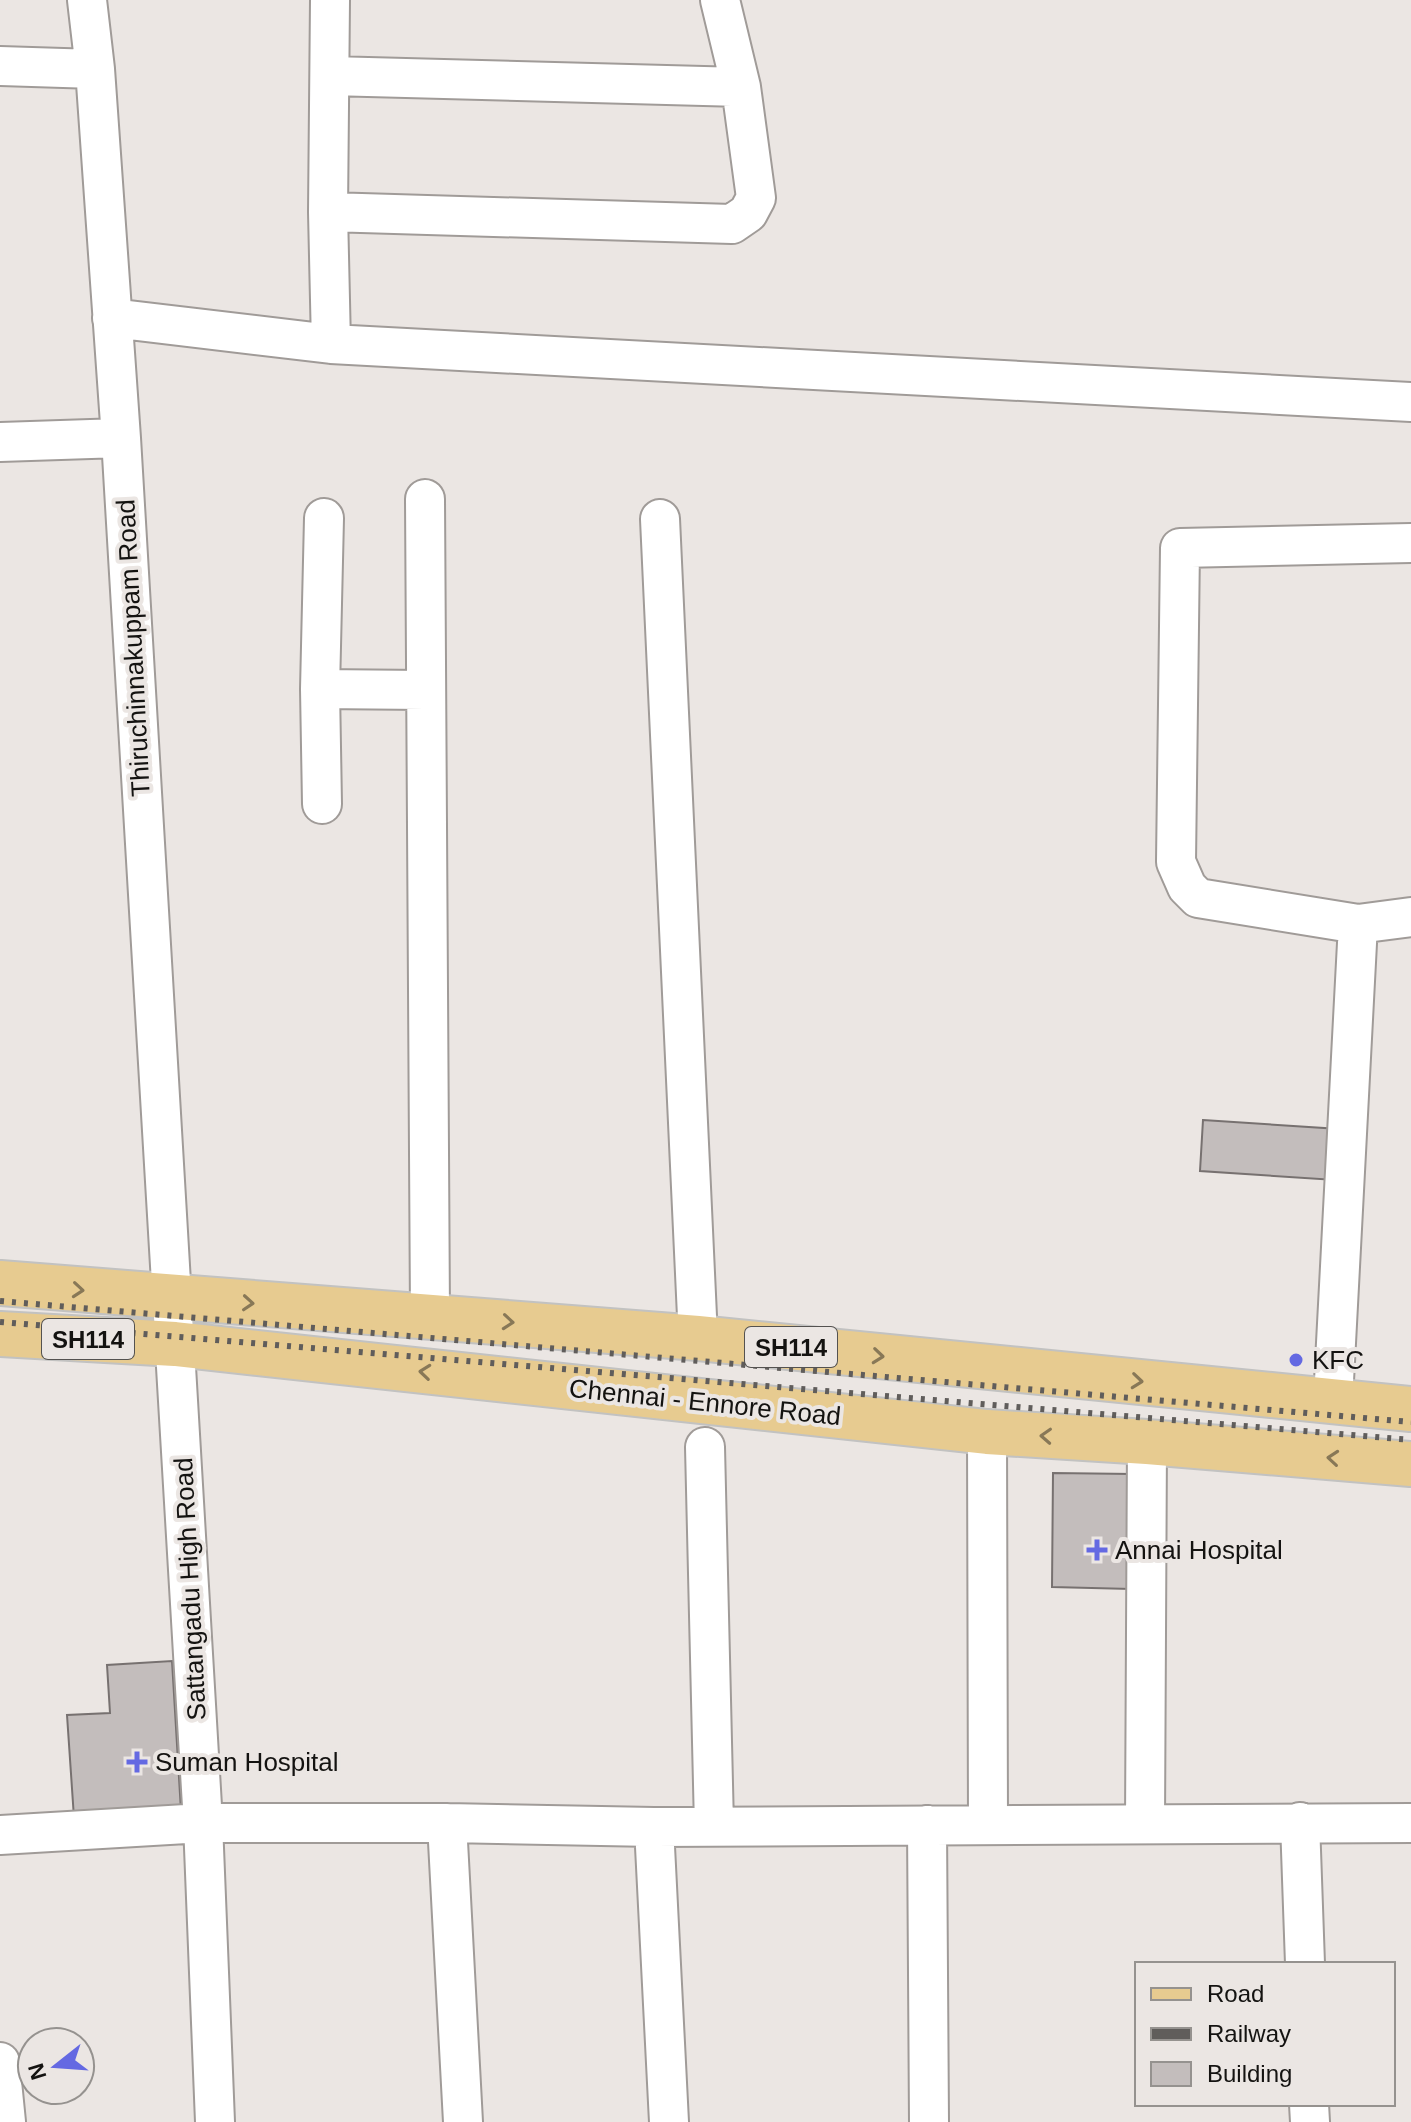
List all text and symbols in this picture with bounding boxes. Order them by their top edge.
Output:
street label: Thiruchinnakuppam Road [110,499,156,797]
one-way arrow [72,1281,85,1298]
one-way arrow [242,1294,255,1311]
one-way arrow [502,1313,515,1330]
road number: SH114 [42,1319,134,1359]
road number: SH114 [745,1327,837,1367]
place label: KFC [1312,1345,1364,1375]
one-way arrow [872,1347,885,1364]
marker: KFC [1287,1351,1305,1369]
one-way arrow [419,1363,432,1380]
one-way arrow [1131,1372,1144,1389]
street label: Chennai - Ennore Road [568,1373,842,1431]
one-way arrow [1039,1427,1052,1444]
one-way arrow [1326,1449,1339,1466]
street label: Sattangadu High Road [168,1457,212,1721]
place label: Annai Hospital [1115,1535,1283,1565]
marker: Annai Hospital [1086,1539,1108,1561]
place label: Suman Hospital [155,1747,339,1777]
marker: Suman Hospital [126,1751,148,1773]
legend [1135,1962,1395,2106]
text: Road [1207,1980,1264,2007]
text: Railway [1207,2020,1291,2047]
north arrow [16,2026,96,2106]
text: N [23,2060,52,2083]
text: Building [1207,2060,1292,2087]

